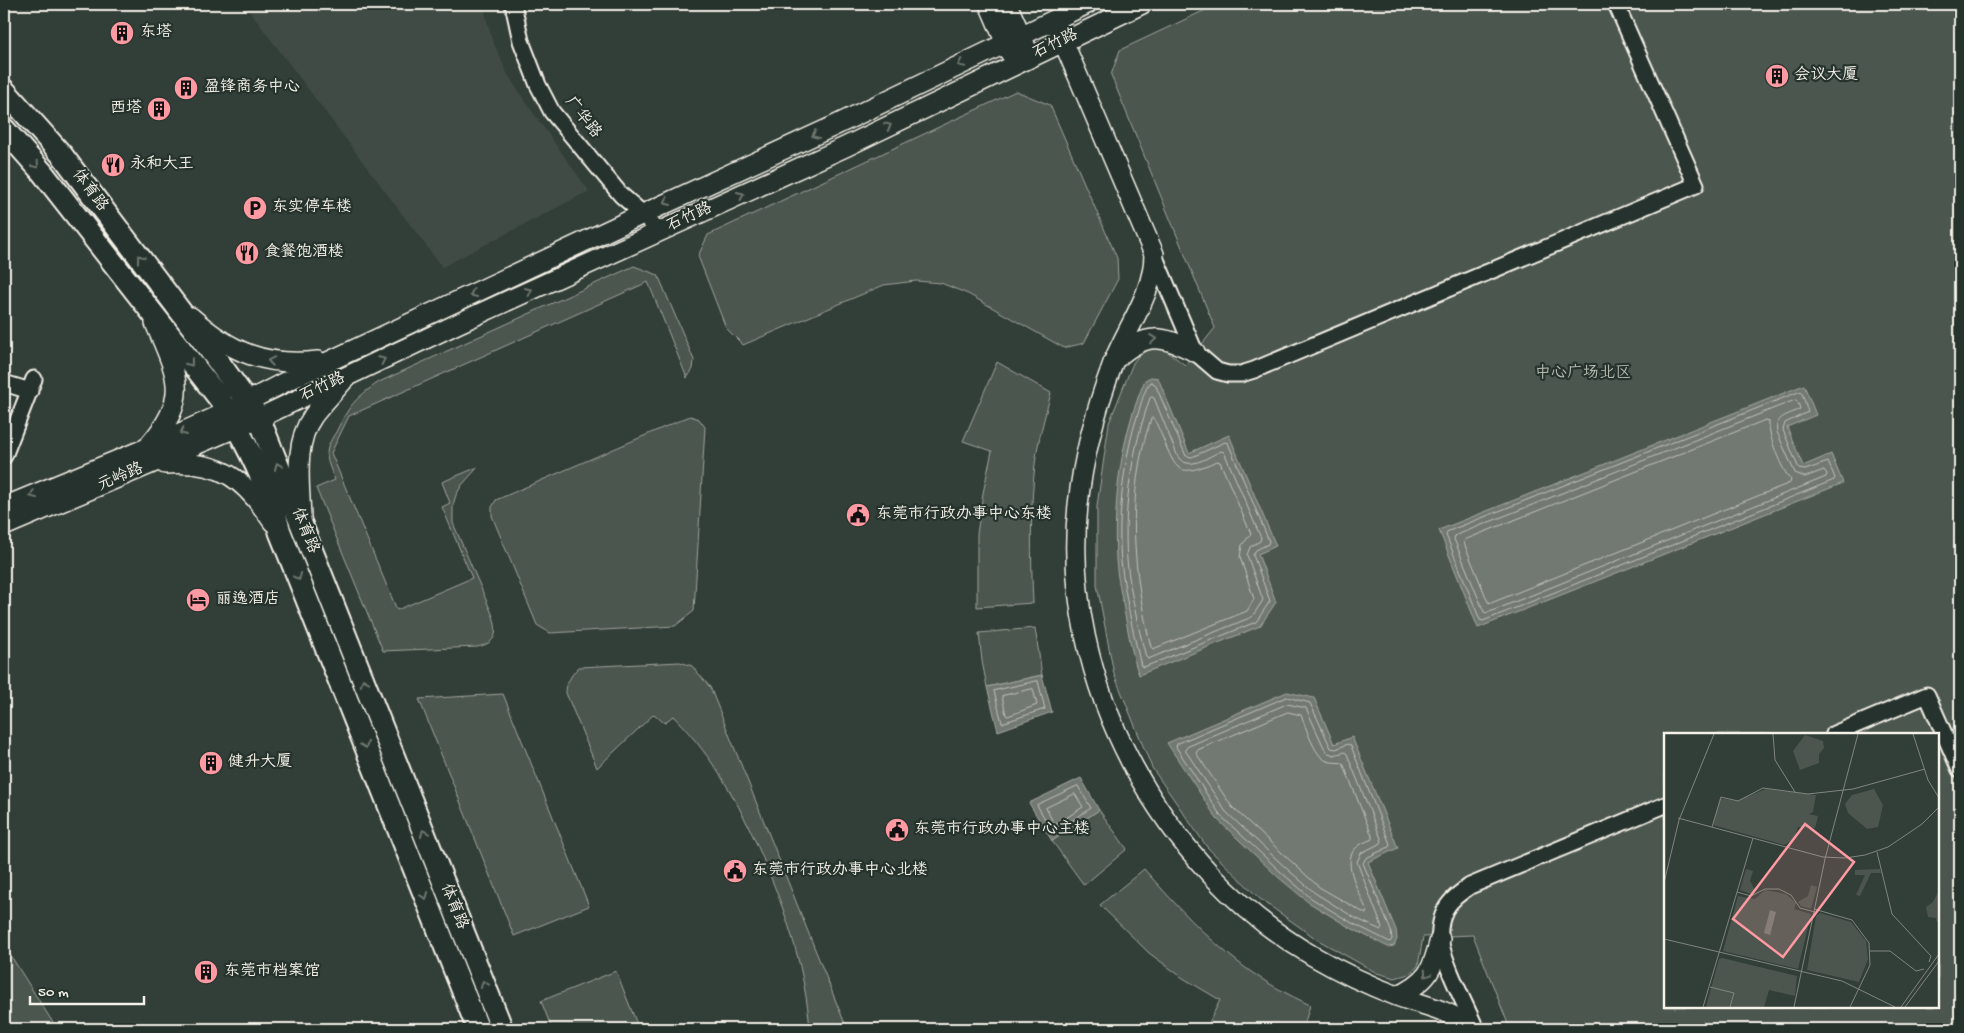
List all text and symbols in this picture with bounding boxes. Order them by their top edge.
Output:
building icon: 东塔 [109,20,135,46]
place label: 东塔 [140,22,172,43]
street label: 石竹路 [1029,24,1082,64]
one-way arrow [958,58,967,68]
building icon: 会议大厦 [1764,63,1790,89]
place label: 会议大厦 [1794,65,1858,86]
building icon: 盈锋商务中心 [173,75,199,101]
place label: 盈锋商务中心 [204,77,300,98]
street label: 广华路 [560,92,606,143]
building icon: 西塔 [146,96,172,122]
place label: 西塔 [110,98,142,119]
one-way arrow [883,122,892,132]
one-way arrow [811,128,820,139]
restaurant icon: 永和大王 [100,152,126,178]
place label: 永和大王 [130,154,194,175]
one-way arrow [30,160,39,169]
street label: 体育路 [67,165,113,216]
one-way arrow [736,190,745,201]
parking icon: 东实停车楼 [242,195,268,221]
one-way arrow [663,196,672,207]
place label: 东实停车楼 [272,197,352,218]
street label: 石竹路 [663,197,716,237]
restaurant icon: 食餐饱酒楼 [234,240,260,266]
place label: 食餐饱酒楼 [264,242,344,263]
one-way arrow [137,255,145,264]
one-way arrow [524,287,533,298]
one-way arrow [469,288,478,299]
one-way arrow [1149,334,1157,345]
one-way arrow [377,355,386,366]
one-way arrow [266,356,275,366]
one-way arrow [184,357,193,366]
park label: 中心广场北区 [1535,363,1631,384]
street label: 石竹路 [296,367,349,407]
one-way arrow [179,425,188,436]
street label: 元岭路 [94,458,147,496]
one-way arrow [274,462,284,471]
one-way arrow [29,489,38,499]
public building icon: 东莞市行政办事中心东楼 [845,502,871,528]
street label: 体育路 [286,504,324,557]
place label: 东莞市行政办事中心东楼 [876,504,1052,525]
one-way arrow [292,573,302,581]
hotel icon: 丽逸酒店 [185,587,211,613]
place label: 丽逸酒店 [216,589,280,610]
one-way arrow [360,678,370,687]
inset map [1664,733,1939,1008]
one-way arrow [359,740,369,749]
building icon: 健升大厦 [198,750,224,776]
place label: 健升大厦 [228,753,292,773]
public building icon: 东莞市行政办事中心主楼 [884,817,910,843]
place label: 东莞市行政办事中心主楼 [914,819,1090,840]
one-way arrow [420,829,430,838]
public building icon: 东莞市行政办事中心北楼 [722,858,748,884]
place label: 东莞市行政办事中心北楼 [752,860,928,881]
street label: 体育路 [435,880,473,933]
one-way arrow [419,891,429,900]
building icon: 东莞市档案馆 [193,959,219,985]
place label: 东莞市档案馆 [224,962,320,982]
one-way arrow [1424,968,1433,978]
scale bar [30,973,144,1005]
one-way arrow [480,980,490,989]
text: 50 m [38,984,69,1002]

